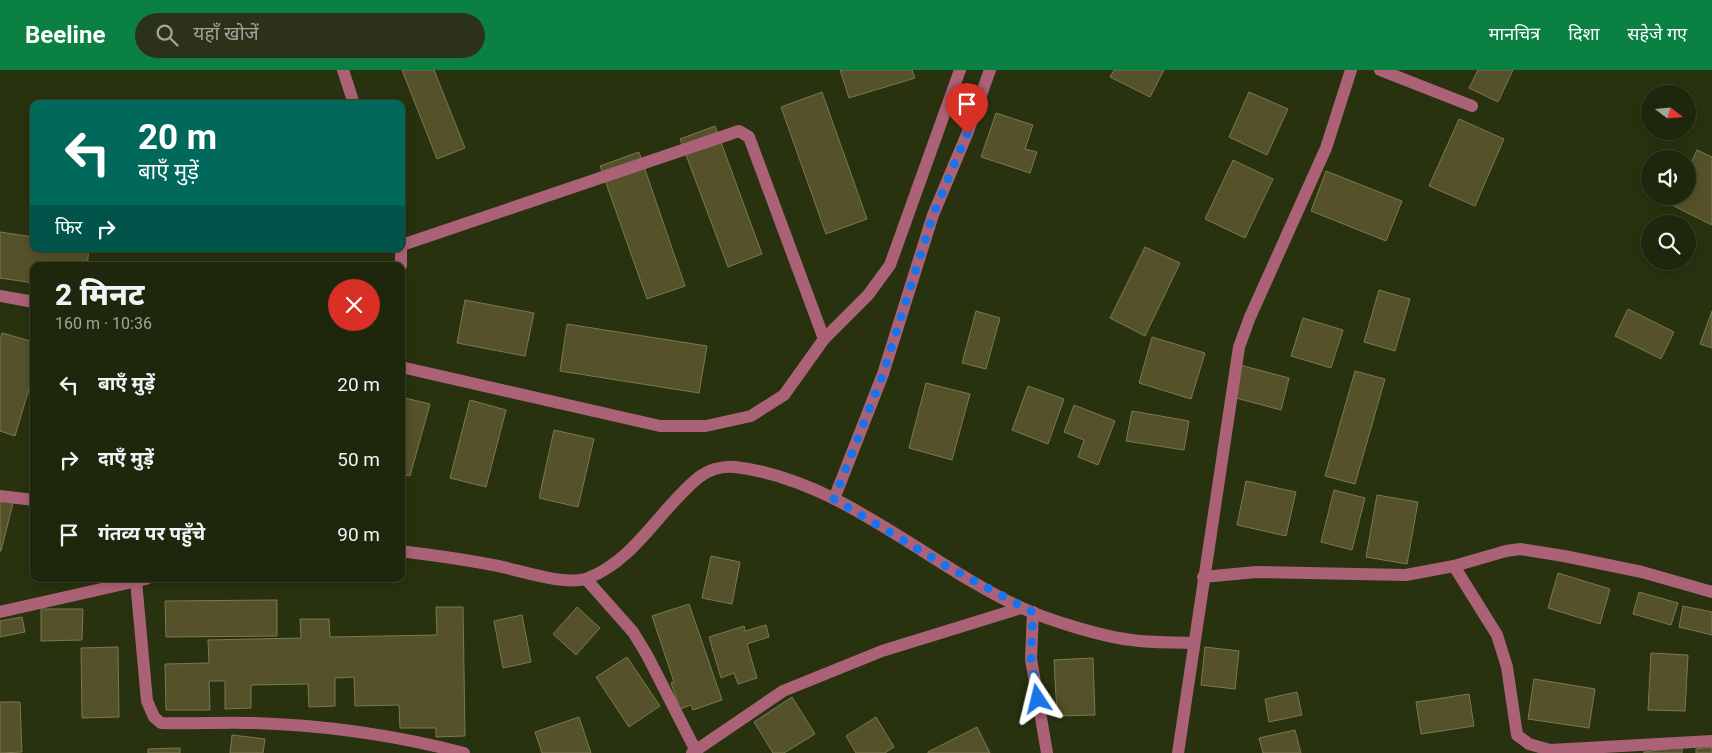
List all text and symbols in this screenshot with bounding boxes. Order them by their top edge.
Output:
search box [135,13,485,58]
text: Beeline [25,21,105,49]
icon: search [153,21,181,49]
text: यहाँ खोजें [193,22,259,45]
text: मानचित्र [1489,23,1540,44]
text: दिशा [1568,23,1599,44]
text: सहेजे गए [1627,23,1687,44]
pin [946,83,988,134]
north arrow [1641,85,1696,140]
map controls [1641,85,1696,270]
icon: arrive [953,90,981,118]
text: 20 m [138,117,217,158]
icon: left [55,120,120,185]
button: sound [1641,150,1696,205]
text: बाएँ मुड़ें [138,159,199,184]
icon: right [92,215,120,243]
button: search [1641,215,1696,270]
text: फिर [55,216,82,239]
text: 2 मिनट [55,277,144,312]
button: close [328,279,380,331]
text: 160 m · 10:36 [55,314,152,333]
icon: left [55,371,83,399]
text: बाएँ मुड़ें [98,372,155,395]
text: 20 m [337,373,380,396]
icon: right [55,446,83,474]
text: दाएँ मुड़ें [98,447,154,470]
text: 50 m [337,448,380,471]
icon: arrive [55,521,83,549]
text: गंतव्य पर पहुँचे [98,522,205,545]
text: 90 m [337,523,380,546]
position arrow [1011,672,1063,724]

